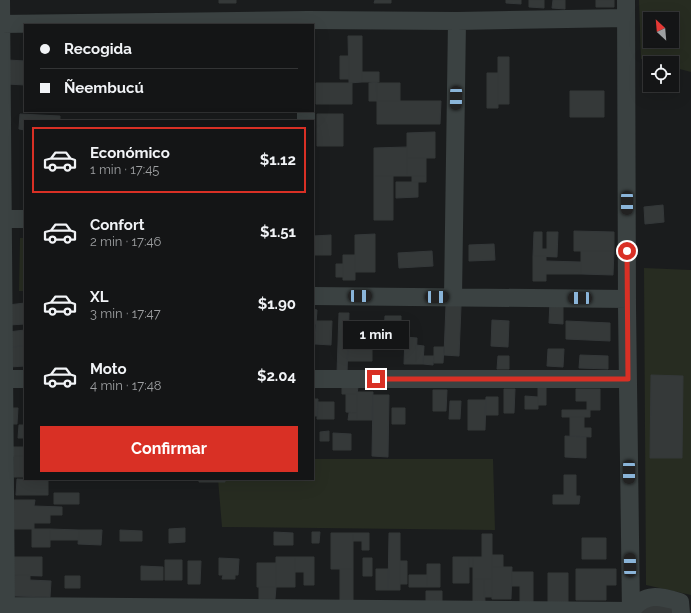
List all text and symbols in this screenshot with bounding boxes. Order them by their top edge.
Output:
north arrow [643,12,679,48]
map controls [643,12,679,92]
text: Recogida [64,40,132,58]
button: locate [643,56,679,92]
text: Ñeembucú [64,79,144,97]
car [450,86,462,110]
icon: car [42,142,78,178]
text: Económico [90,144,170,162]
text: $1.12 [260,151,296,169]
text: 1 min · 17:45 [90,162,159,177]
car [621,191,633,215]
icon: car [42,214,78,250]
text: Confort [90,216,144,234]
text: $1.51 [260,223,296,241]
text: 2 min · 17:46 [90,234,161,249]
route start [618,242,636,260]
icon: car [42,286,78,322]
text: XL [90,288,108,306]
car [348,290,372,302]
car [425,291,449,303]
car [568,292,592,304]
text: $1.90 [258,295,296,313]
text: 3 min · 17:47 [90,306,161,321]
callout: 1 min [343,321,409,349]
text: 1 min [360,327,392,342]
icon: car [42,358,78,394]
text: Moto [90,360,127,378]
text: $2.04 [257,367,296,385]
route end [367,370,385,388]
text: 4 min · 17:48 [90,378,162,393]
button: Confirmar [40,426,298,472]
car [623,460,635,484]
car [624,553,636,577]

